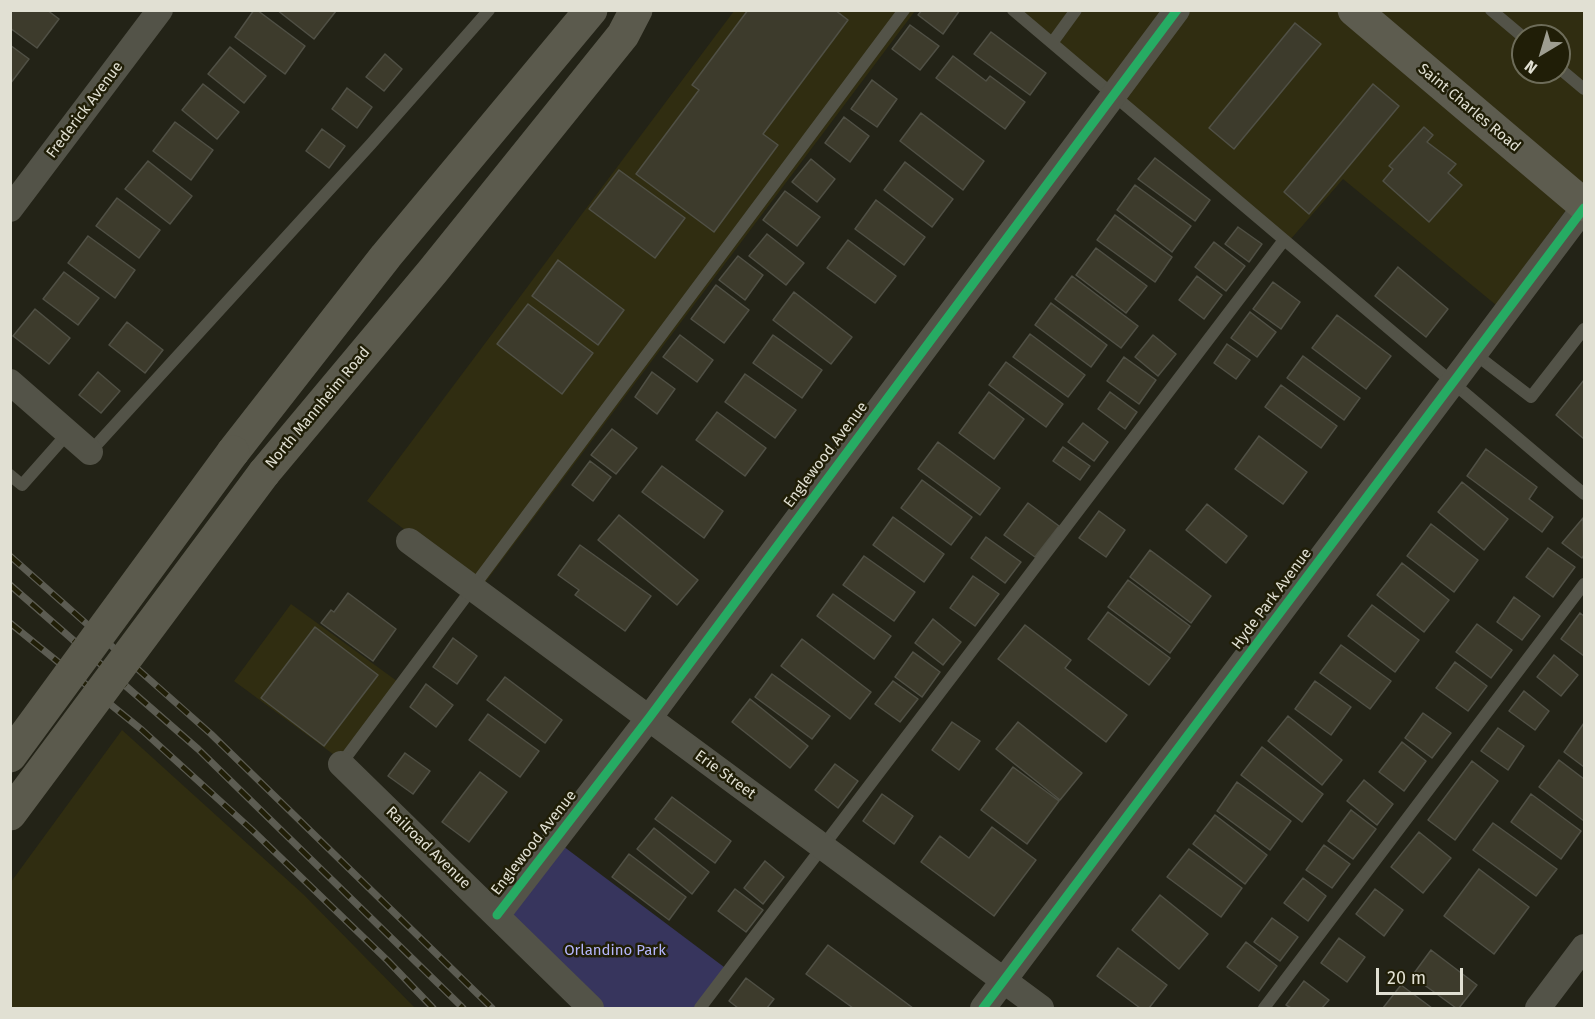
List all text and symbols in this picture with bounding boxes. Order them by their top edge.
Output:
north arrow [1511,24,1571,84]
text: N [1521,56,1541,78]
street label: Frederick Avenue [43,58,127,162]
street label: Saint Charles Road [1414,60,1524,156]
street label: North Mannheim Road [262,344,374,472]
street label: Englewood Avenue [780,398,872,512]
street label: Hyde Park Avenue [1228,545,1316,653]
street label: Erie Street [691,747,759,803]
street label: Englewood Avenue [488,787,580,899]
street label: Railroad Avenue [382,803,474,893]
park label: Orlandino Park [564,942,666,960]
scale bar [1379,956,1466,994]
text: 20 m [1387,967,1426,989]

